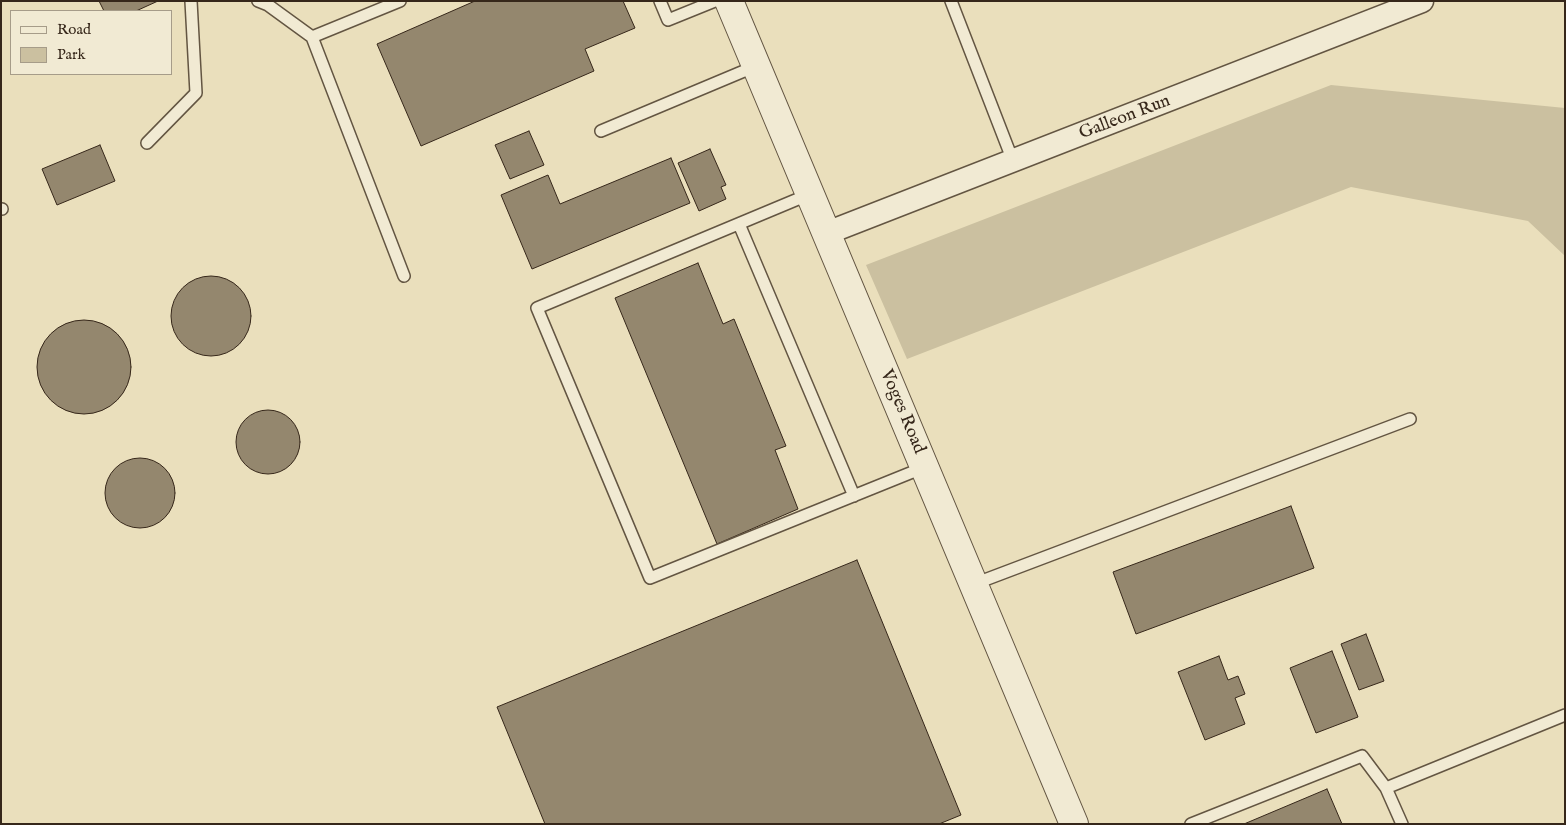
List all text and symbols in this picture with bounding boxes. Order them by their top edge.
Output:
legend [10,10,172,75]
text: Road [57,20,91,39]
text: Park [57,45,86,64]
street label: Galleon Run [1076,91,1174,145]
street label: Voges Road [875,367,929,457]

